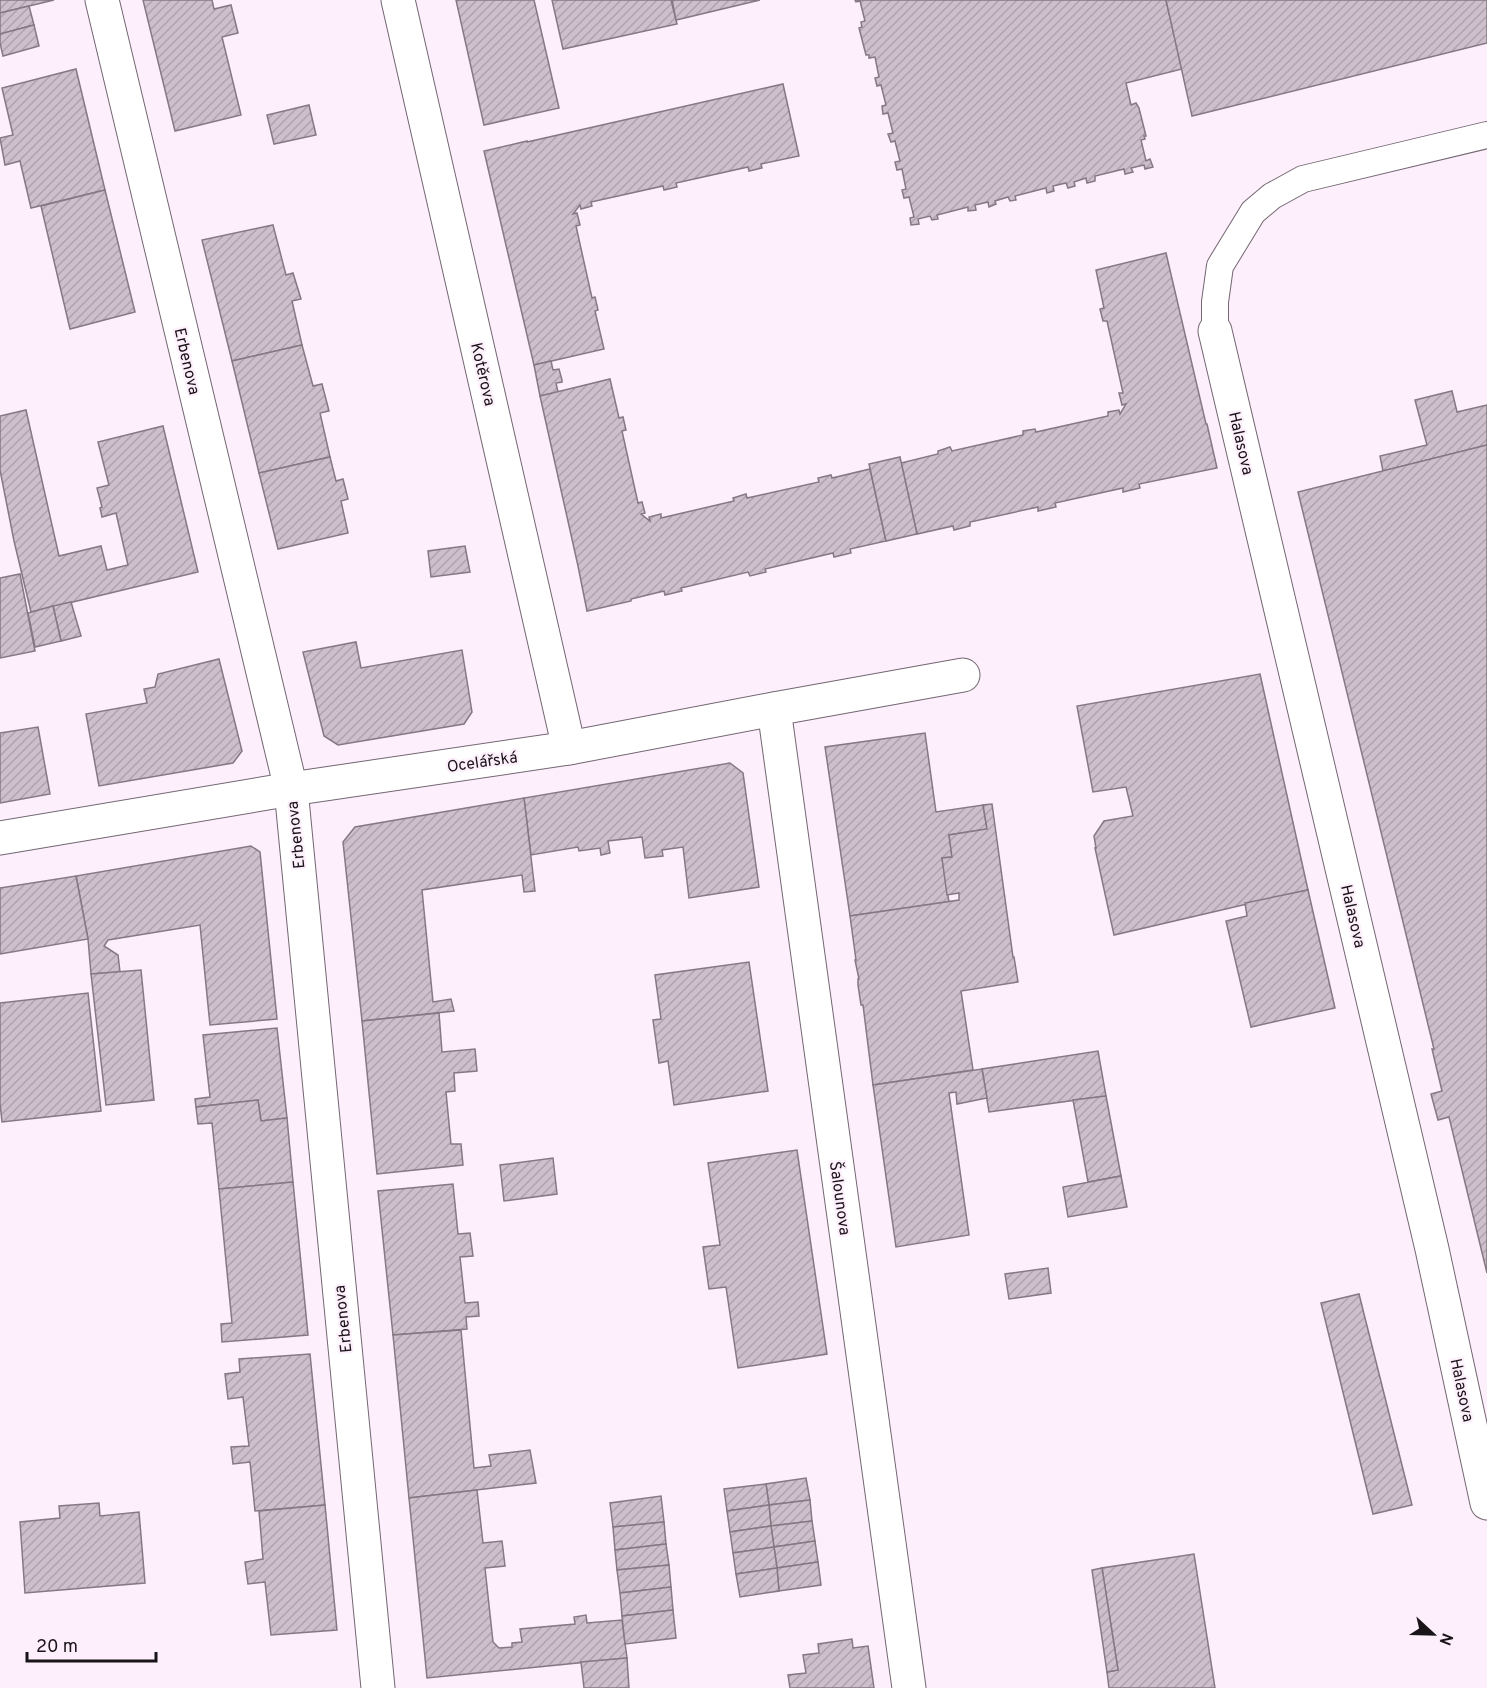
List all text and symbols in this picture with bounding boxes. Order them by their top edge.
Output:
street label: Erbenova [169,326,203,397]
street label: Kotěrova [465,341,499,408]
street label: Halasova [1223,410,1257,477]
street label: Ocelářská [446,748,519,778]
street label: Erbenova [283,800,310,870]
street label: Halasova [1335,883,1369,950]
street label: Šalounova [824,1160,856,1237]
street label: Erbenova [330,1284,357,1354]
street label: Halasova [1445,1357,1478,1424]
north arrow [1403,1604,1463,1664]
scale bar [27,1625,156,1663]
text: N [1434,1630,1456,1648]
text: 20 m [36,1636,78,1659]

